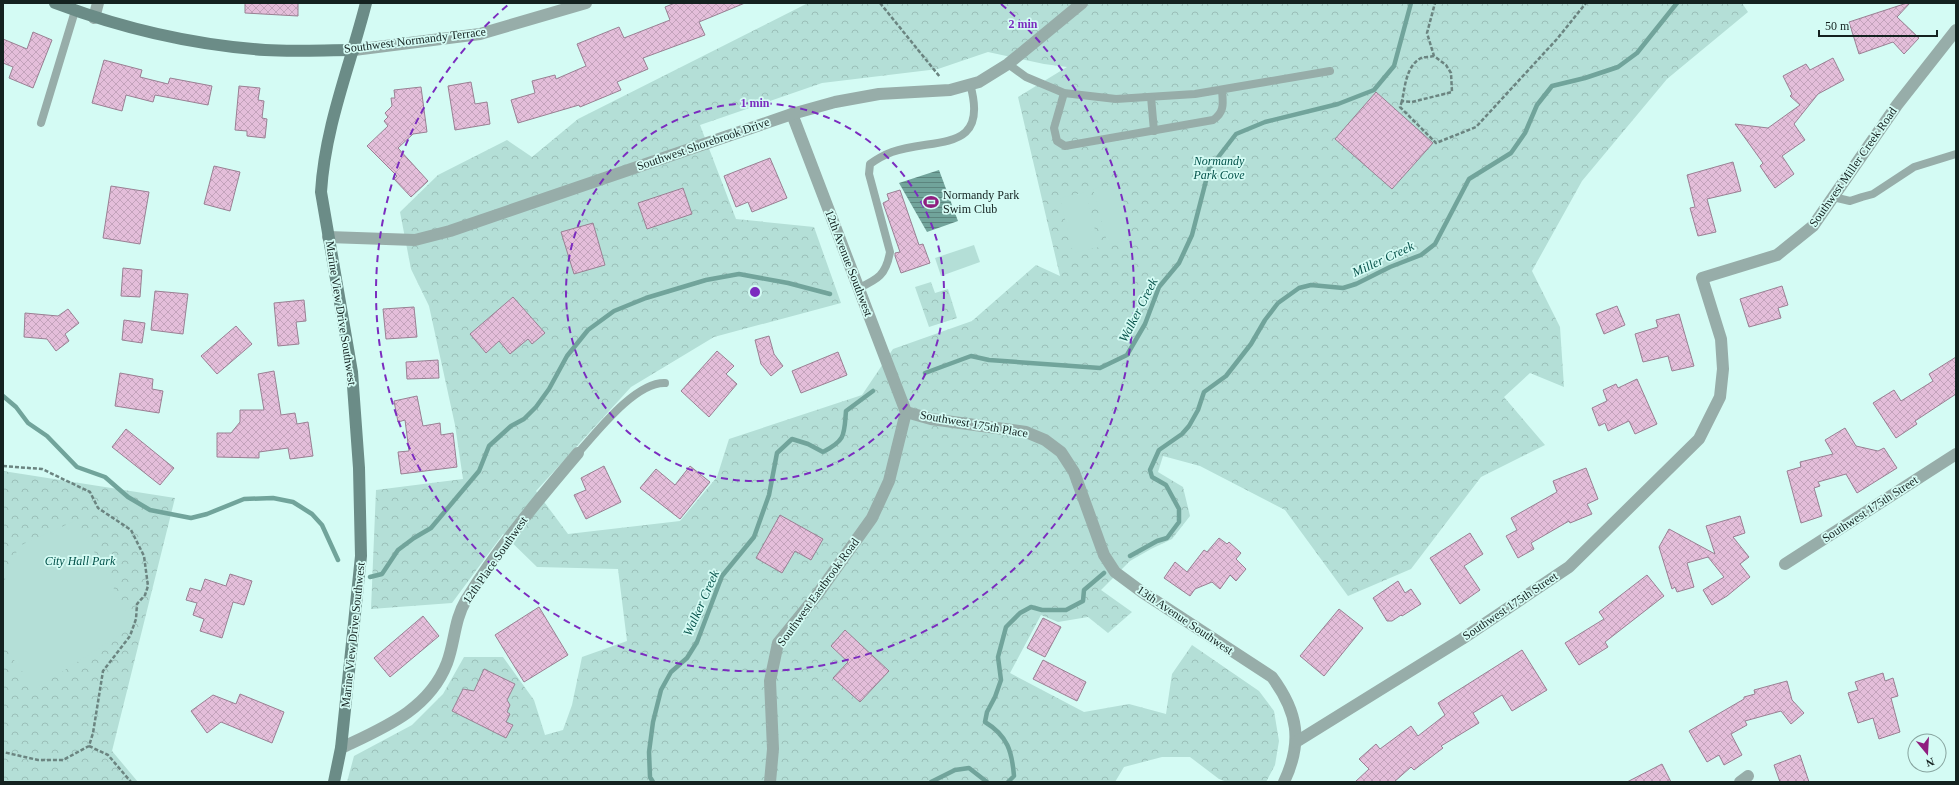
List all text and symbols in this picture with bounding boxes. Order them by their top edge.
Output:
scale bar [1819,12,1937,38]
text: 2 min [1008,17,1038,31]
text: 50 m [1825,19,1850,33]
street label: Southwest Normandy Terrace [343,24,487,56]
text: 1 min [740,96,770,110]
street label: Southwest Miller Creek Road [1806,104,1900,230]
street label: Southwest Shorebrook Drive [635,115,771,173]
park label: Normandy Park Cove [1193,154,1245,182]
place label: Normandy Park Swim Club [943,188,1019,216]
sports icon: Normandy Park Swim Club [922,193,940,211]
street label: 12th Avenue Southwest [822,208,876,319]
water label: Miller Creek [1349,238,1416,280]
street label: Marine View Drive Southwest [323,240,359,387]
water label: Walker Creek [1115,275,1161,345]
centre of rings [748,285,762,299]
street label: Southwest 175th Place [919,408,1029,440]
street label: Southwest 175th Street [1820,472,1921,545]
street label: 12th Place Southwest [460,513,531,606]
street label: Southwest Eastbrook Road [774,535,862,649]
park label: City Hall Park [45,554,116,568]
street label: Marine View Drive Southwest [338,561,368,708]
water label: Walker Creek [680,568,722,638]
street label: Southwest 175th Street [1460,569,1561,643]
street label: 13th Avenue Southwest [1134,583,1236,658]
north arrow [1907,733,1947,773]
text: N [1924,756,1936,769]

